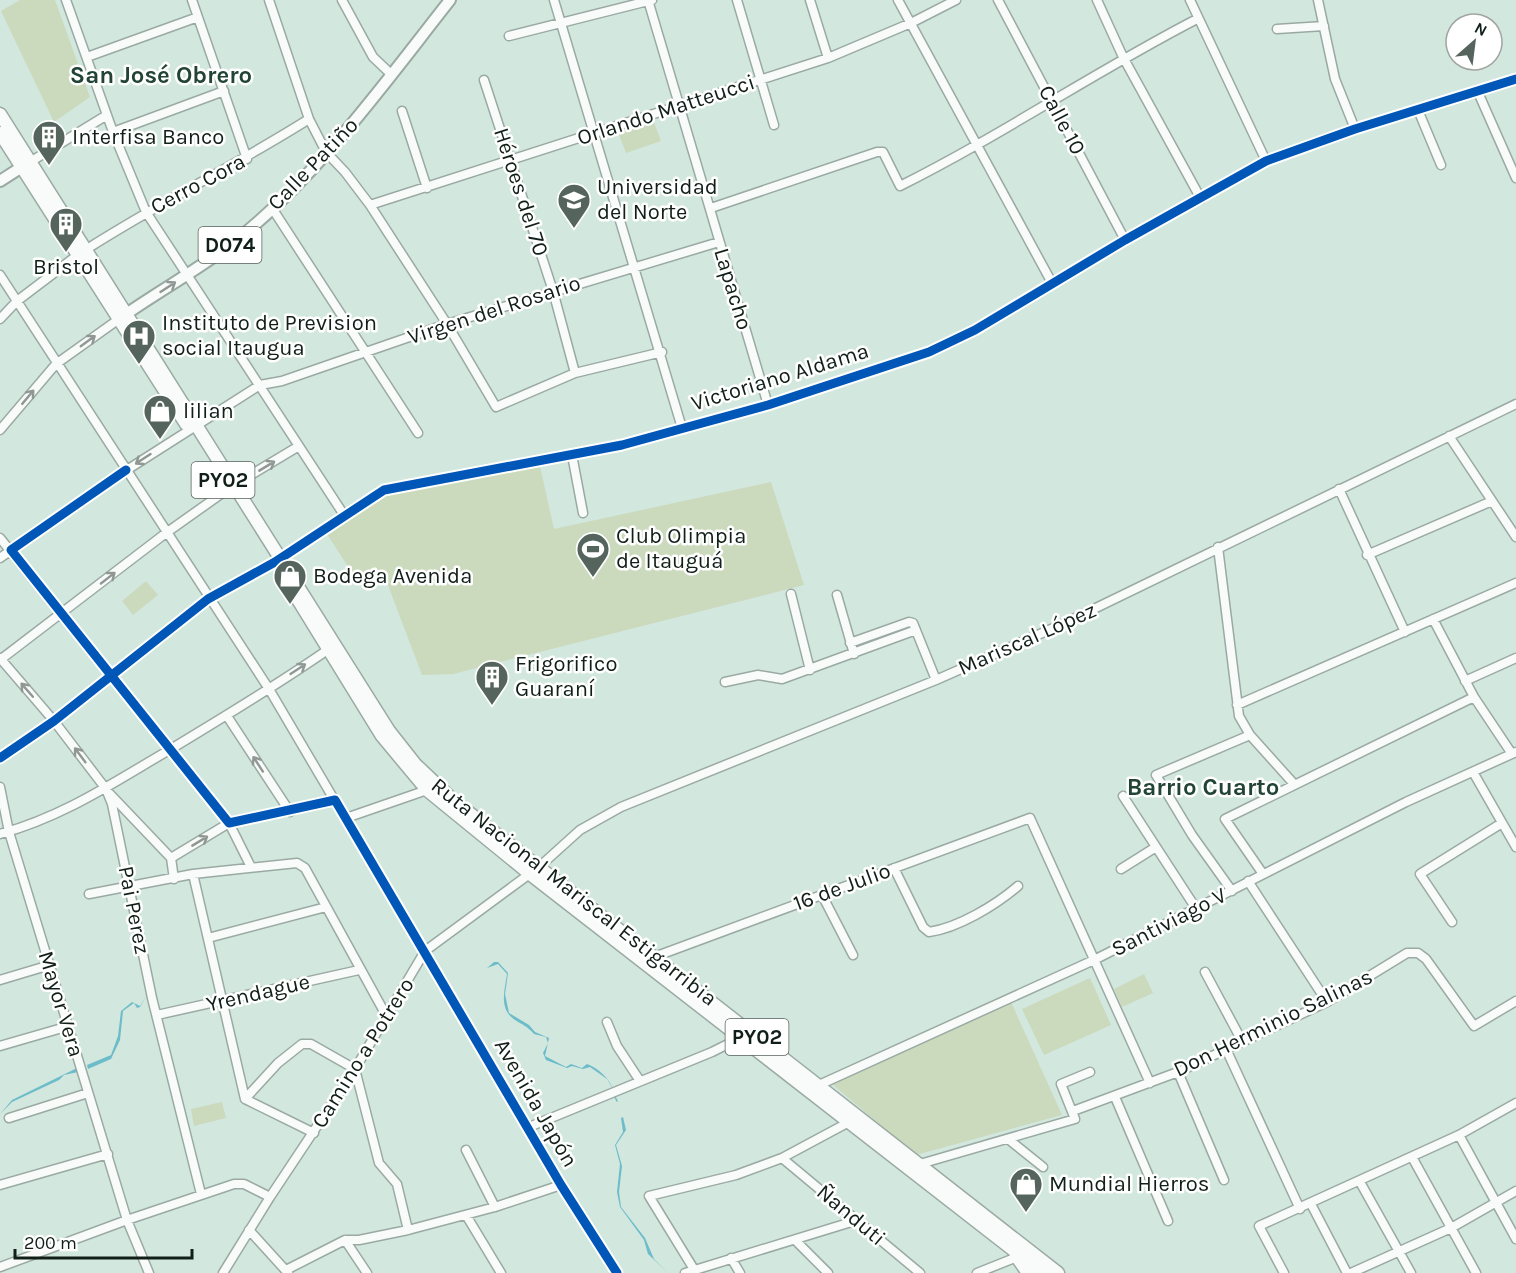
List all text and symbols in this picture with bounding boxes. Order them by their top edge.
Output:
north arrow [1444,12,1504,72]
text: N [1471,18,1490,40]
district label: San José Obrero [70,61,252,89]
street label: Orlando Matteucci [574,69,758,151]
street label: Calle 10 [1033,81,1091,159]
street label: Calle Patiño [262,112,364,216]
building icon: Interfisa Banco [31,119,67,166]
place label: Interfisa Banco [72,124,224,150]
street label: Héroes del 70 [488,125,554,259]
street label: Cerro Cora [146,148,250,220]
place label: Universidad del Norte [597,174,718,225]
school or university icon: Universidad del Norte [556,182,592,229]
building icon: Bristol [48,206,84,253]
road number: D074 [198,227,262,263]
street label: Lapacho [708,245,758,333]
place label: Bristol [33,254,99,280]
street label: Virgen del Rosario [404,270,584,350]
one-way arrow [159,281,176,293]
place label: Instituto de Prevision social Itaugua [162,310,377,361]
hospital icon: Instituto de Prevision social Itaugua [121,318,157,365]
one-way arrow [79,335,95,347]
street label: Victoriano Aldama [688,338,872,416]
one-way arrow [21,390,35,405]
shop icon: lilian [142,393,178,440]
place label: lilian [183,398,234,424]
one-way arrow [136,453,152,465]
one-way arrow [258,459,275,471]
road number: PY02 [192,462,254,498]
place label: Club Olimpia de Itauguá [616,523,746,574]
sports icon: Club Olimpia de Itauguá [575,531,611,578]
shop icon: Bodega Avenida [272,558,308,605]
place label: Bodega Avenida [313,563,472,589]
one-way arrow [99,571,115,584]
street label: Mariscal López [954,597,1100,681]
place label: Frigorifico Guaraní [515,651,617,702]
building icon: Frigorifico Guaraní [474,659,510,706]
one-way arrow [290,663,306,675]
one-way arrow [20,683,34,698]
one-way arrow [73,747,86,763]
one-way arrow [252,756,264,772]
street label: Ruta Nacional Mariscal Estigarribia [426,772,722,1012]
district label: Barrio Cuarto [1127,773,1279,801]
one-way arrow [191,834,208,846]
street label: 16 de Julio [790,857,894,917]
street label: Pai Perez [113,864,155,956]
street label: Santiviago V [1107,882,1231,962]
street label: Mayor Vera [33,948,89,1060]
street label: Don Herminio Salinas [1169,963,1377,1083]
street label: Yrendague [204,968,312,1018]
street label: Camino a Potrero [306,973,420,1133]
road number: PY02 [726,1019,789,1055]
street label: Avenida Japón [489,1034,583,1172]
shop icon: Mundial Hierros [1008,1166,1044,1213]
place label: Mundial Hierros [1049,1171,1209,1197]
street label: Ñanduti [811,1179,891,1251]
scale bar [15,1222,192,1260]
text: 200 m [24,1232,77,1254]

